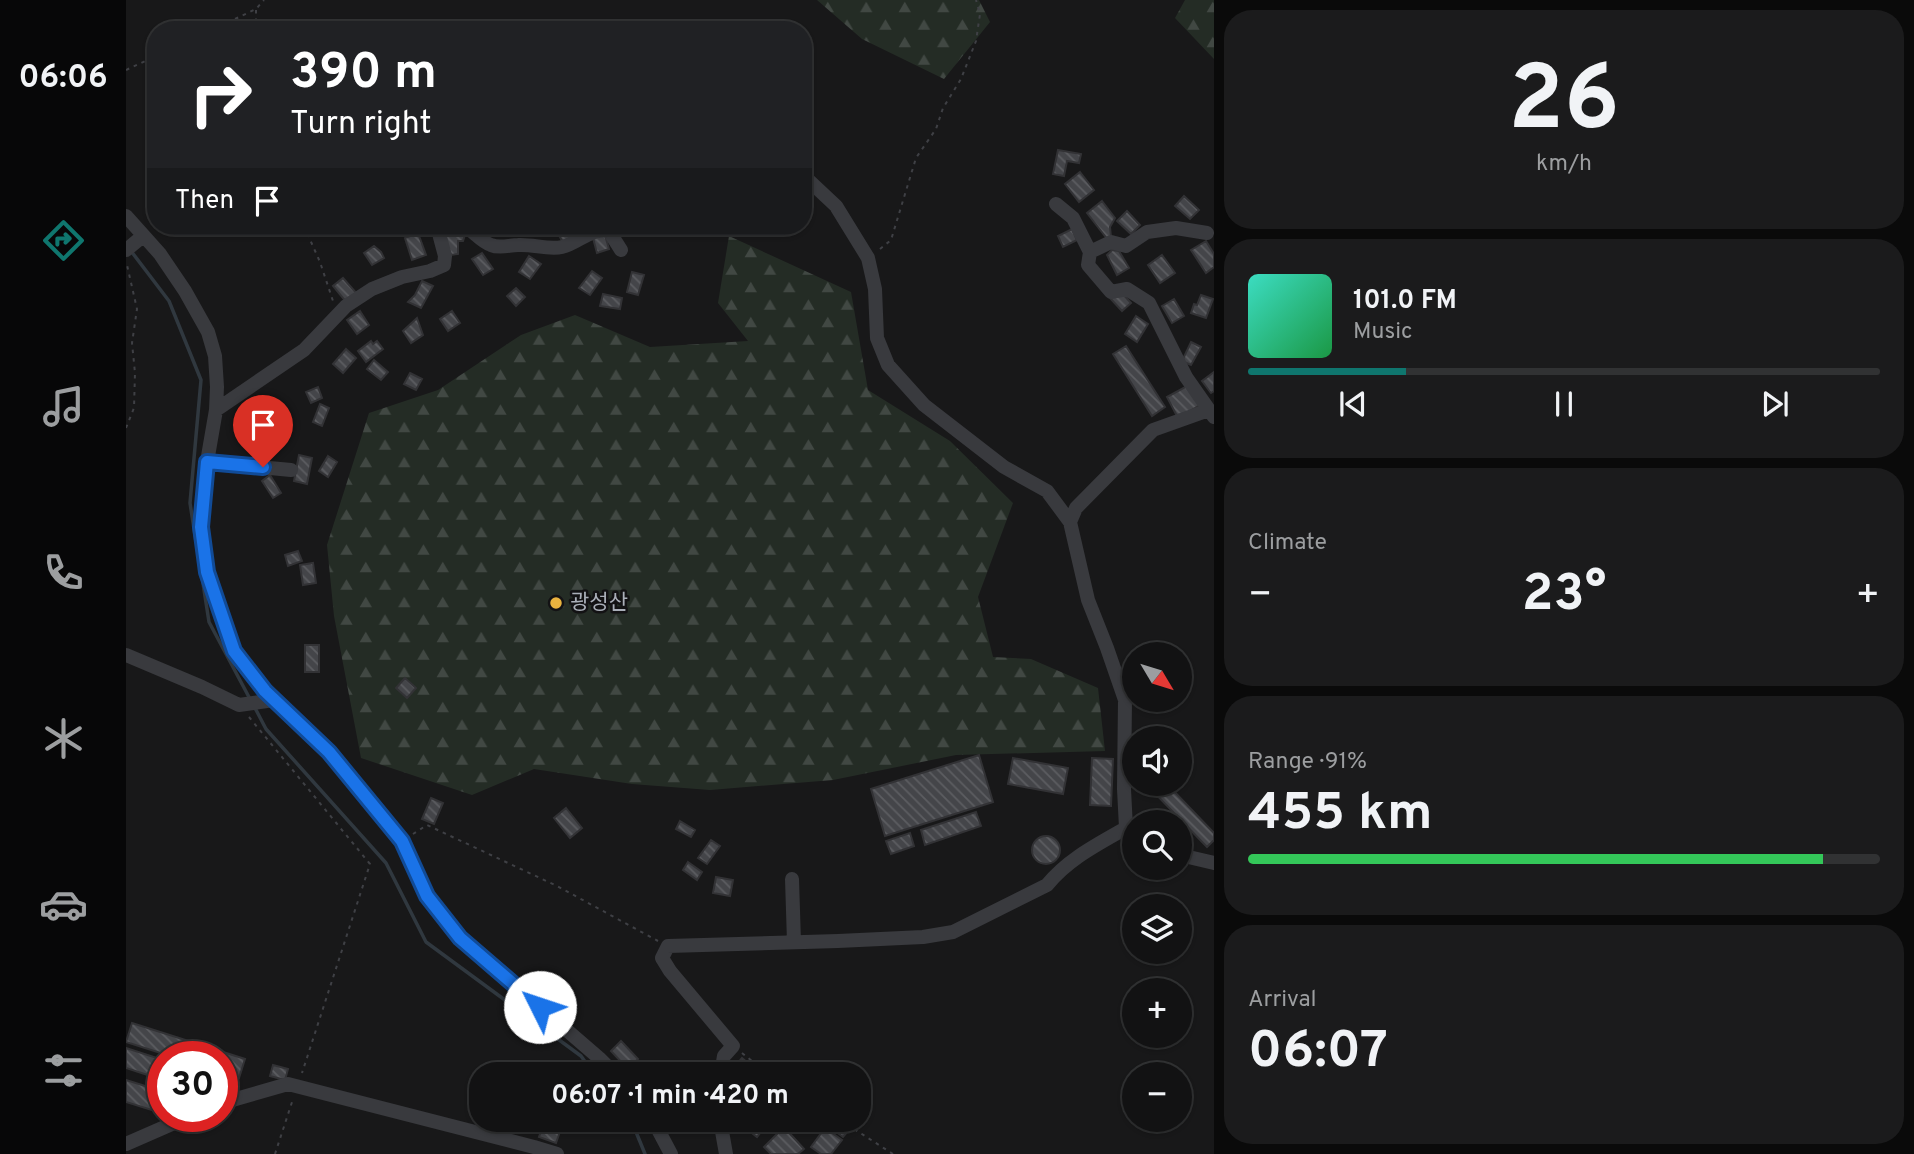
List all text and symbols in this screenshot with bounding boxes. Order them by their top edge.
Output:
text: 390 m [290,44,437,106]
text: 26 [1508,47,1620,162]
icon: right [175,49,266,140]
text: 06:06 [18,59,108,99]
text: Turn right [290,105,432,145]
text: km/h [1536,150,1592,179]
icon: arrive [248,182,286,220]
text: Then [175,185,234,218]
icon: directions [39,216,88,265]
text: 101.0 FM [1353,285,1457,318]
text: Music [1353,318,1413,347]
icon: music [39,382,88,431]
icon: previous [1334,385,1372,423]
icon: pause [1545,385,1583,423]
icon: next [1756,385,1794,423]
pin [233,395,293,467]
icon: arrive [244,406,282,444]
text: Climate [1248,529,1327,558]
icon: phone [39,548,88,597]
text: 23° [1522,563,1606,629]
text: − [1248,572,1273,621]
text: + [1855,572,1880,621]
place label: 광성산 [570,590,628,617]
marker: 광성산 [548,595,564,611]
north arrow [1122,642,1192,712]
map controls [1122,642,1192,1132]
icon: climate [39,714,88,763]
button: sound [1122,726,1192,796]
text: Range · 91% [1248,748,1367,777]
text: 455 km [1248,782,1433,848]
button: search [1122,810,1192,880]
icon: car [39,880,88,929]
button: layers [1122,894,1192,964]
position arrow [503,970,577,1044]
button: + [1122,978,1192,1048]
text: Arrival [1248,986,1317,1015]
text: 06:07 [1248,1020,1388,1086]
speed limit sign: 30 [147,1041,238,1132]
icon: filters [39,1046,88,1095]
button: − [1122,1062,1192,1132]
text: 06:07 · 1 min · 420 m [551,1080,789,1113]

